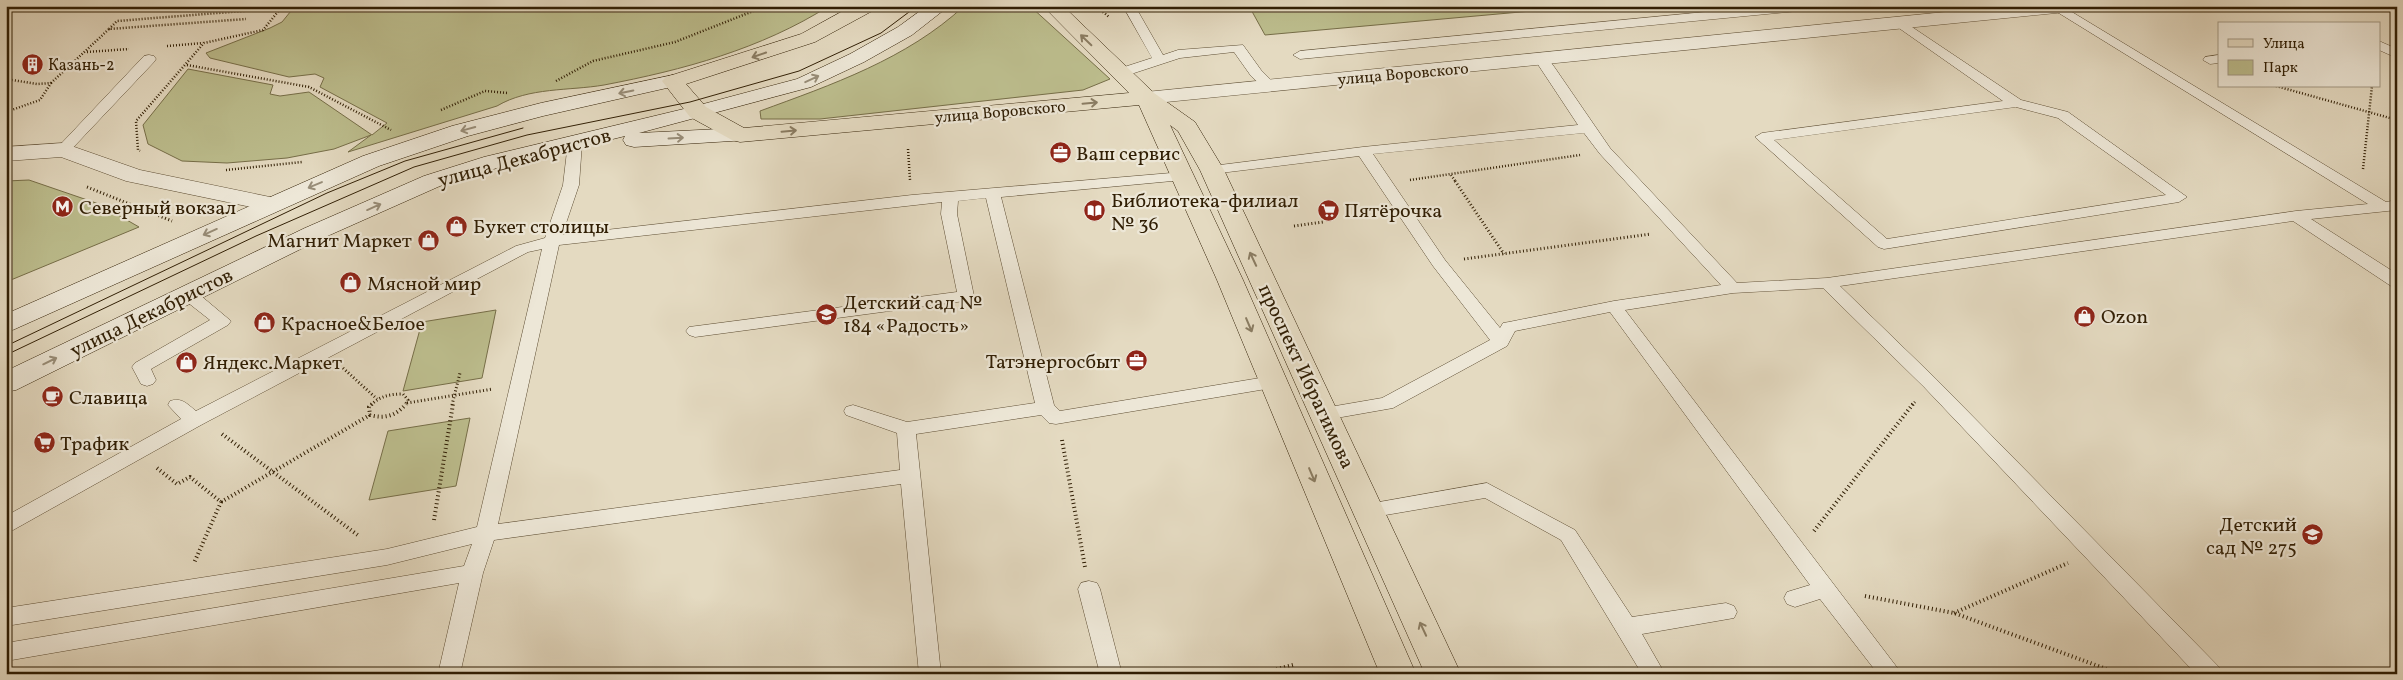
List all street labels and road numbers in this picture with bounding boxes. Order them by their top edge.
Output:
street label: улица Воровского [1337,58,1470,92]
street label: улица Воровского [934,96,1067,130]
street label: улица Декабристов [435,122,614,196]
street label: улица Декабристов [66,262,238,365]
street label: проспект Ибрагимова [1250,280,1360,474]

